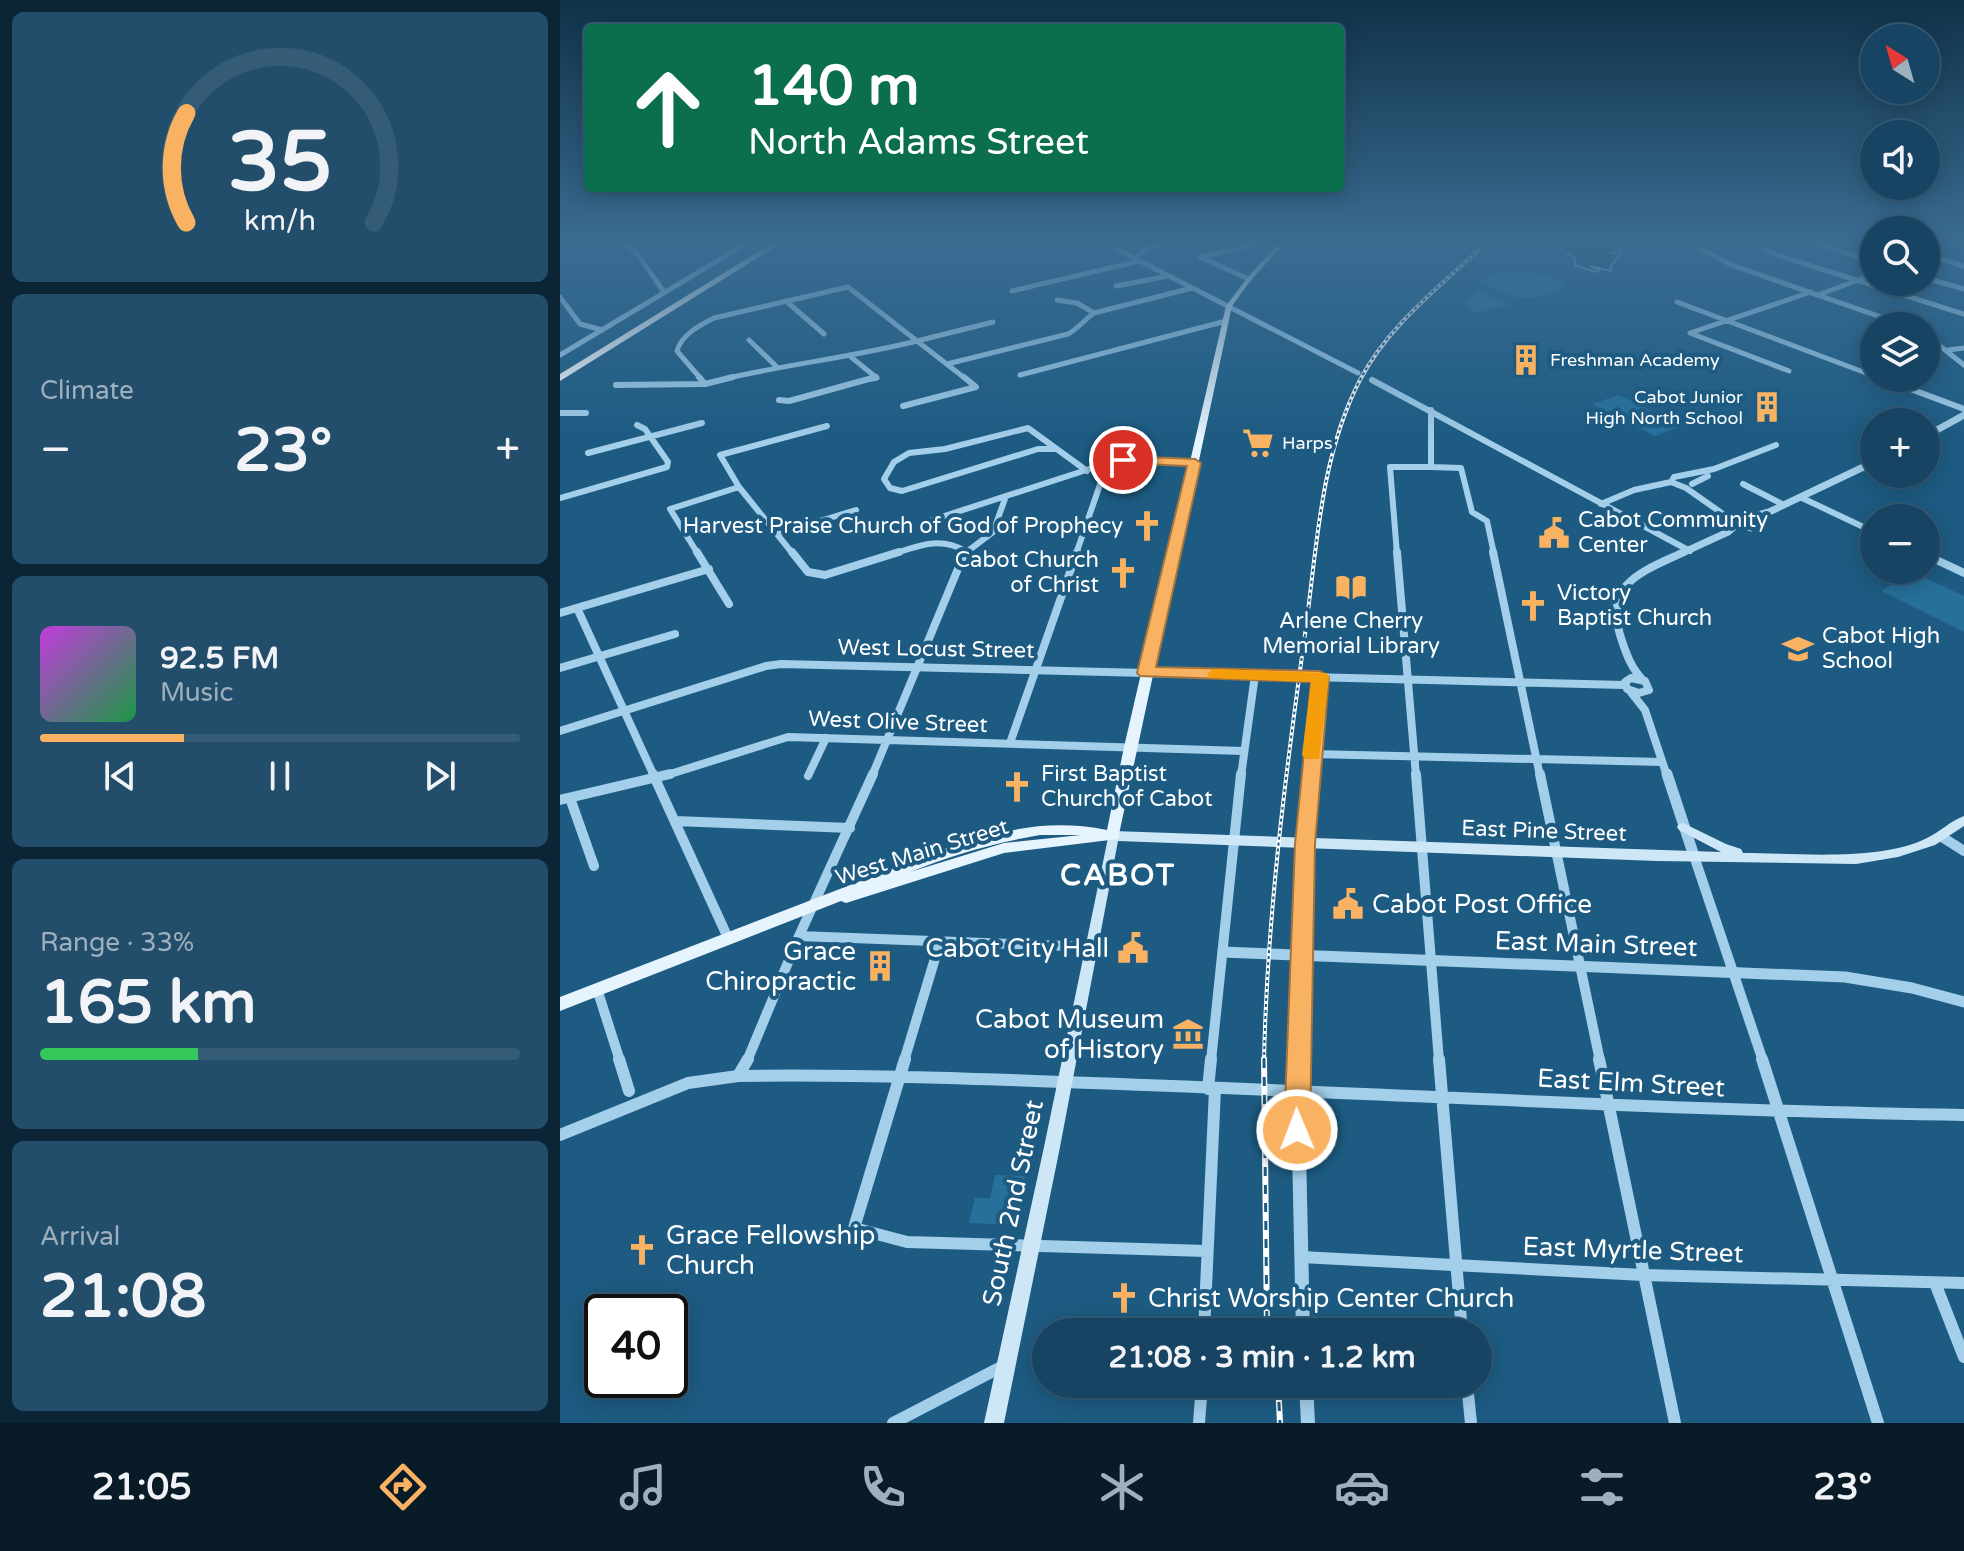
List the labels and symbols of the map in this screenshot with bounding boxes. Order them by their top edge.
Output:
north arrow [1860,24,1940,104]
building icon: Freshman Academy [1509,343,1543,377]
place label: Freshman Academy [1550,349,1720,371]
place label: Cabot Junior High North School [1586,386,1743,429]
building icon: Cabot Junior High North School [1750,390,1784,424]
pin [1089,426,1157,494]
supermarket icon: Harps [1241,426,1275,460]
place label: Harps [1282,432,1333,454]
place label: Cabot Community Center [1578,507,1768,558]
church icon: Harvest Praise Church of God of Prophecy [1130,509,1164,543]
place label: Harvest Praise Church of God of Prophecy [683,513,1123,539]
public building icon: Cabot Community Center [1537,516,1571,550]
place label: Cabot Church of Christ [955,547,1099,598]
church icon: Cabot Church of Christ [1106,556,1140,590]
library icon: Arlene Cherry Memorial Library [1334,570,1368,604]
place label: Victory Baptist Church [1557,580,1712,631]
church icon: Victory Baptist Church [1516,589,1550,623]
place label: Arlene Cherry Memorial Library [1262,608,1440,659]
place label: Cabot High School [1822,623,1940,674]
school or university icon: Cabot High School [1781,632,1815,666]
street label: West Locust Street [837,634,1035,664]
street label: West Olive Street [808,706,988,738]
place label: First Baptist Church of Cabot [1041,761,1213,812]
church icon: First Baptist Church of Cabot [1000,770,1034,804]
street label: West Main Street [832,813,1012,891]
street label: East Pine Street [1461,815,1627,847]
district label: CABOT [1060,857,1176,894]
public building icon: Cabot Post Office [1331,887,1365,921]
place label: Cabot Post Office [1372,889,1592,920]
street label: East Main Street [1494,925,1698,963]
public building icon: Cabot City Hall [1116,931,1150,965]
place label: Cabot City Hall [925,933,1109,964]
place label: Grace Chiropractic [705,936,856,997]
building icon: Grace Chiropractic [863,949,897,983]
place label: Cabot Museum of History [975,1004,1164,1065]
museum icon: Cabot Museum of History [1171,1017,1205,1051]
street label: East Elm Street [1536,1063,1726,1103]
position arrow [1255,1088,1339,1172]
street label: South 2nd Street [976,1097,1050,1309]
place label: Grace Fellowship Church [666,1220,875,1281]
street label: East Myrtle Street [1522,1231,1744,1269]
church icon: Grace Fellowship Church [625,1233,659,1267]
church icon: Christ Worship Center Church [1107,1281,1141,1315]
place label: Christ Worship Center Church [1148,1283,1514,1314]
speed limit sign: 40 [584,1294,688,1398]

